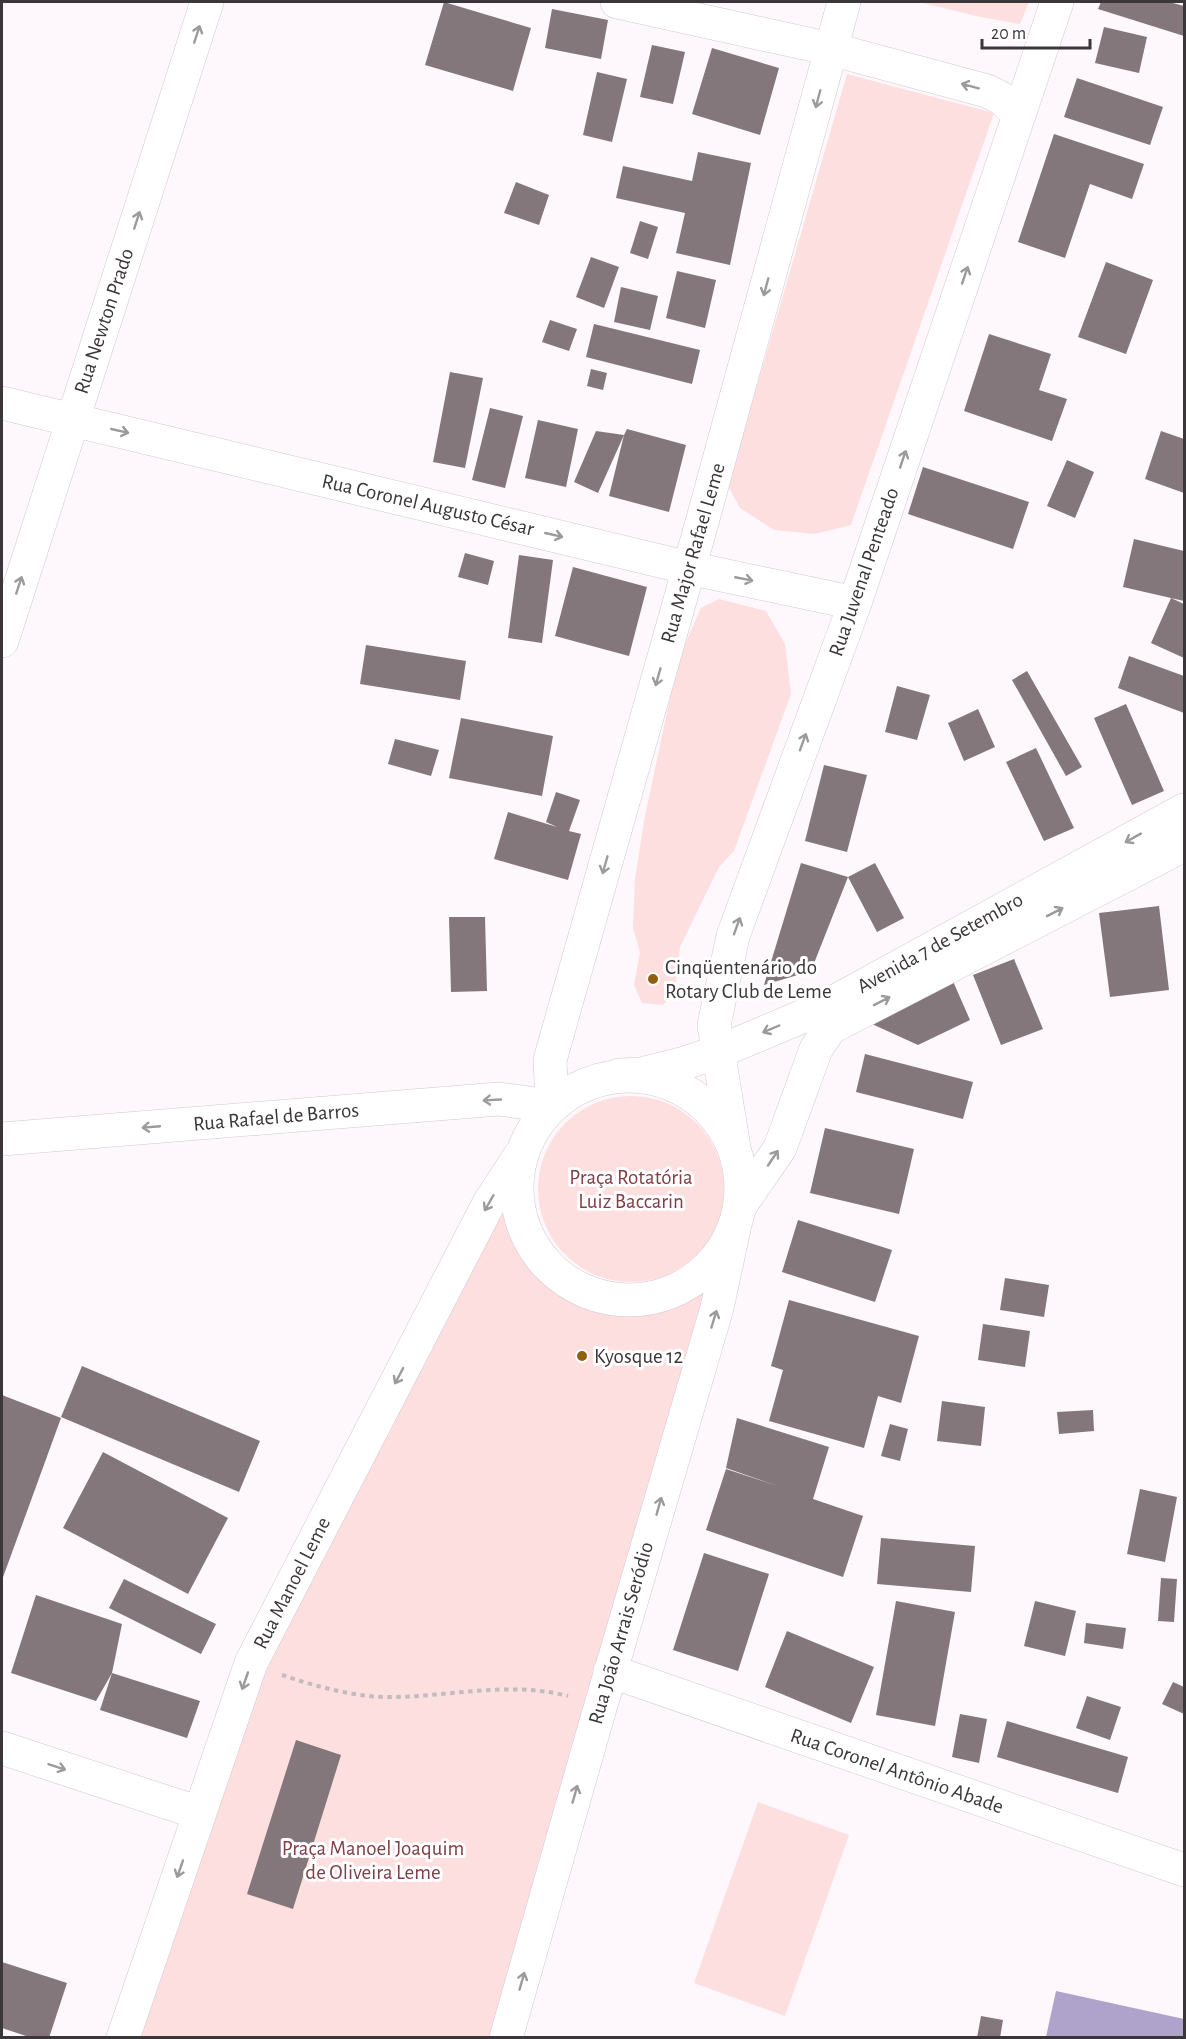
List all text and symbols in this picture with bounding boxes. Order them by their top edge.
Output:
scale bar [982,12,1090,50]
one-way arrow [192,25,203,44]
text: 20 m [991,25,1026,43]
one-way arrow [961,80,980,91]
one-way arrow [811,89,823,108]
one-way arrow [132,211,143,230]
street label: Rua Newton Prado [71,246,137,396]
one-way arrow [961,266,972,285]
one-way arrow [760,277,771,296]
one-way arrow [110,426,129,438]
one-way arrow [898,450,909,469]
street label: Rua Major Rafael Leme [657,460,729,646]
street label: Rua Coronel Augusto César [320,470,536,540]
street label: Rua Juvenal Penteado [825,485,903,659]
one-way arrow [545,530,564,542]
one-way arrow [734,574,754,585]
one-way arrow [14,576,25,595]
one-way arrow [652,667,663,686]
one-way arrow [799,734,810,752]
one-way arrow [1125,832,1142,844]
one-way arrow [599,855,610,874]
street label: Avenida 7 de Setembro [854,889,1026,997]
one-way arrow [1046,906,1064,917]
one-way arrow [732,917,743,935]
place label: Cinqüentenário do Rotary Club de Leme [665,957,832,1002]
marker: Cinqüentenário do Rotary Club de Leme [646,972,660,986]
one-way arrow [873,995,891,1007]
one-way arrow [762,1024,781,1035]
one-way arrow [483,1095,503,1106]
street label: Rua Rafael de Barros [192,1099,360,1135]
one-way arrow [142,1122,162,1133]
one-way arrow [767,1150,779,1167]
park label: Praça Rotatória Luiz Baccarin [569,1167,693,1212]
one-way arrow [483,1194,495,1211]
one-way arrow [709,1309,720,1328]
place label: Kyosque 12 [594,1346,683,1367]
marker: Kyosque 12 [575,1349,589,1363]
one-way arrow [393,1367,405,1384]
one-way arrow [654,1496,665,1515]
street label: Rua Manoel Leme [250,1514,334,1652]
street label: Rua João Arrais Seródio [585,1539,657,1727]
one-way arrow [238,1671,249,1690]
street label: Rua Coronel Antônio Abade [788,1725,1006,1817]
one-way arrow [47,1762,66,1773]
one-way arrow [570,1785,581,1804]
park label: Praça Manoel Joaquim de Oliveira Leme [282,1838,464,1883]
one-way arrow [173,1859,184,1878]
one-way arrow [517,1972,528,1991]

